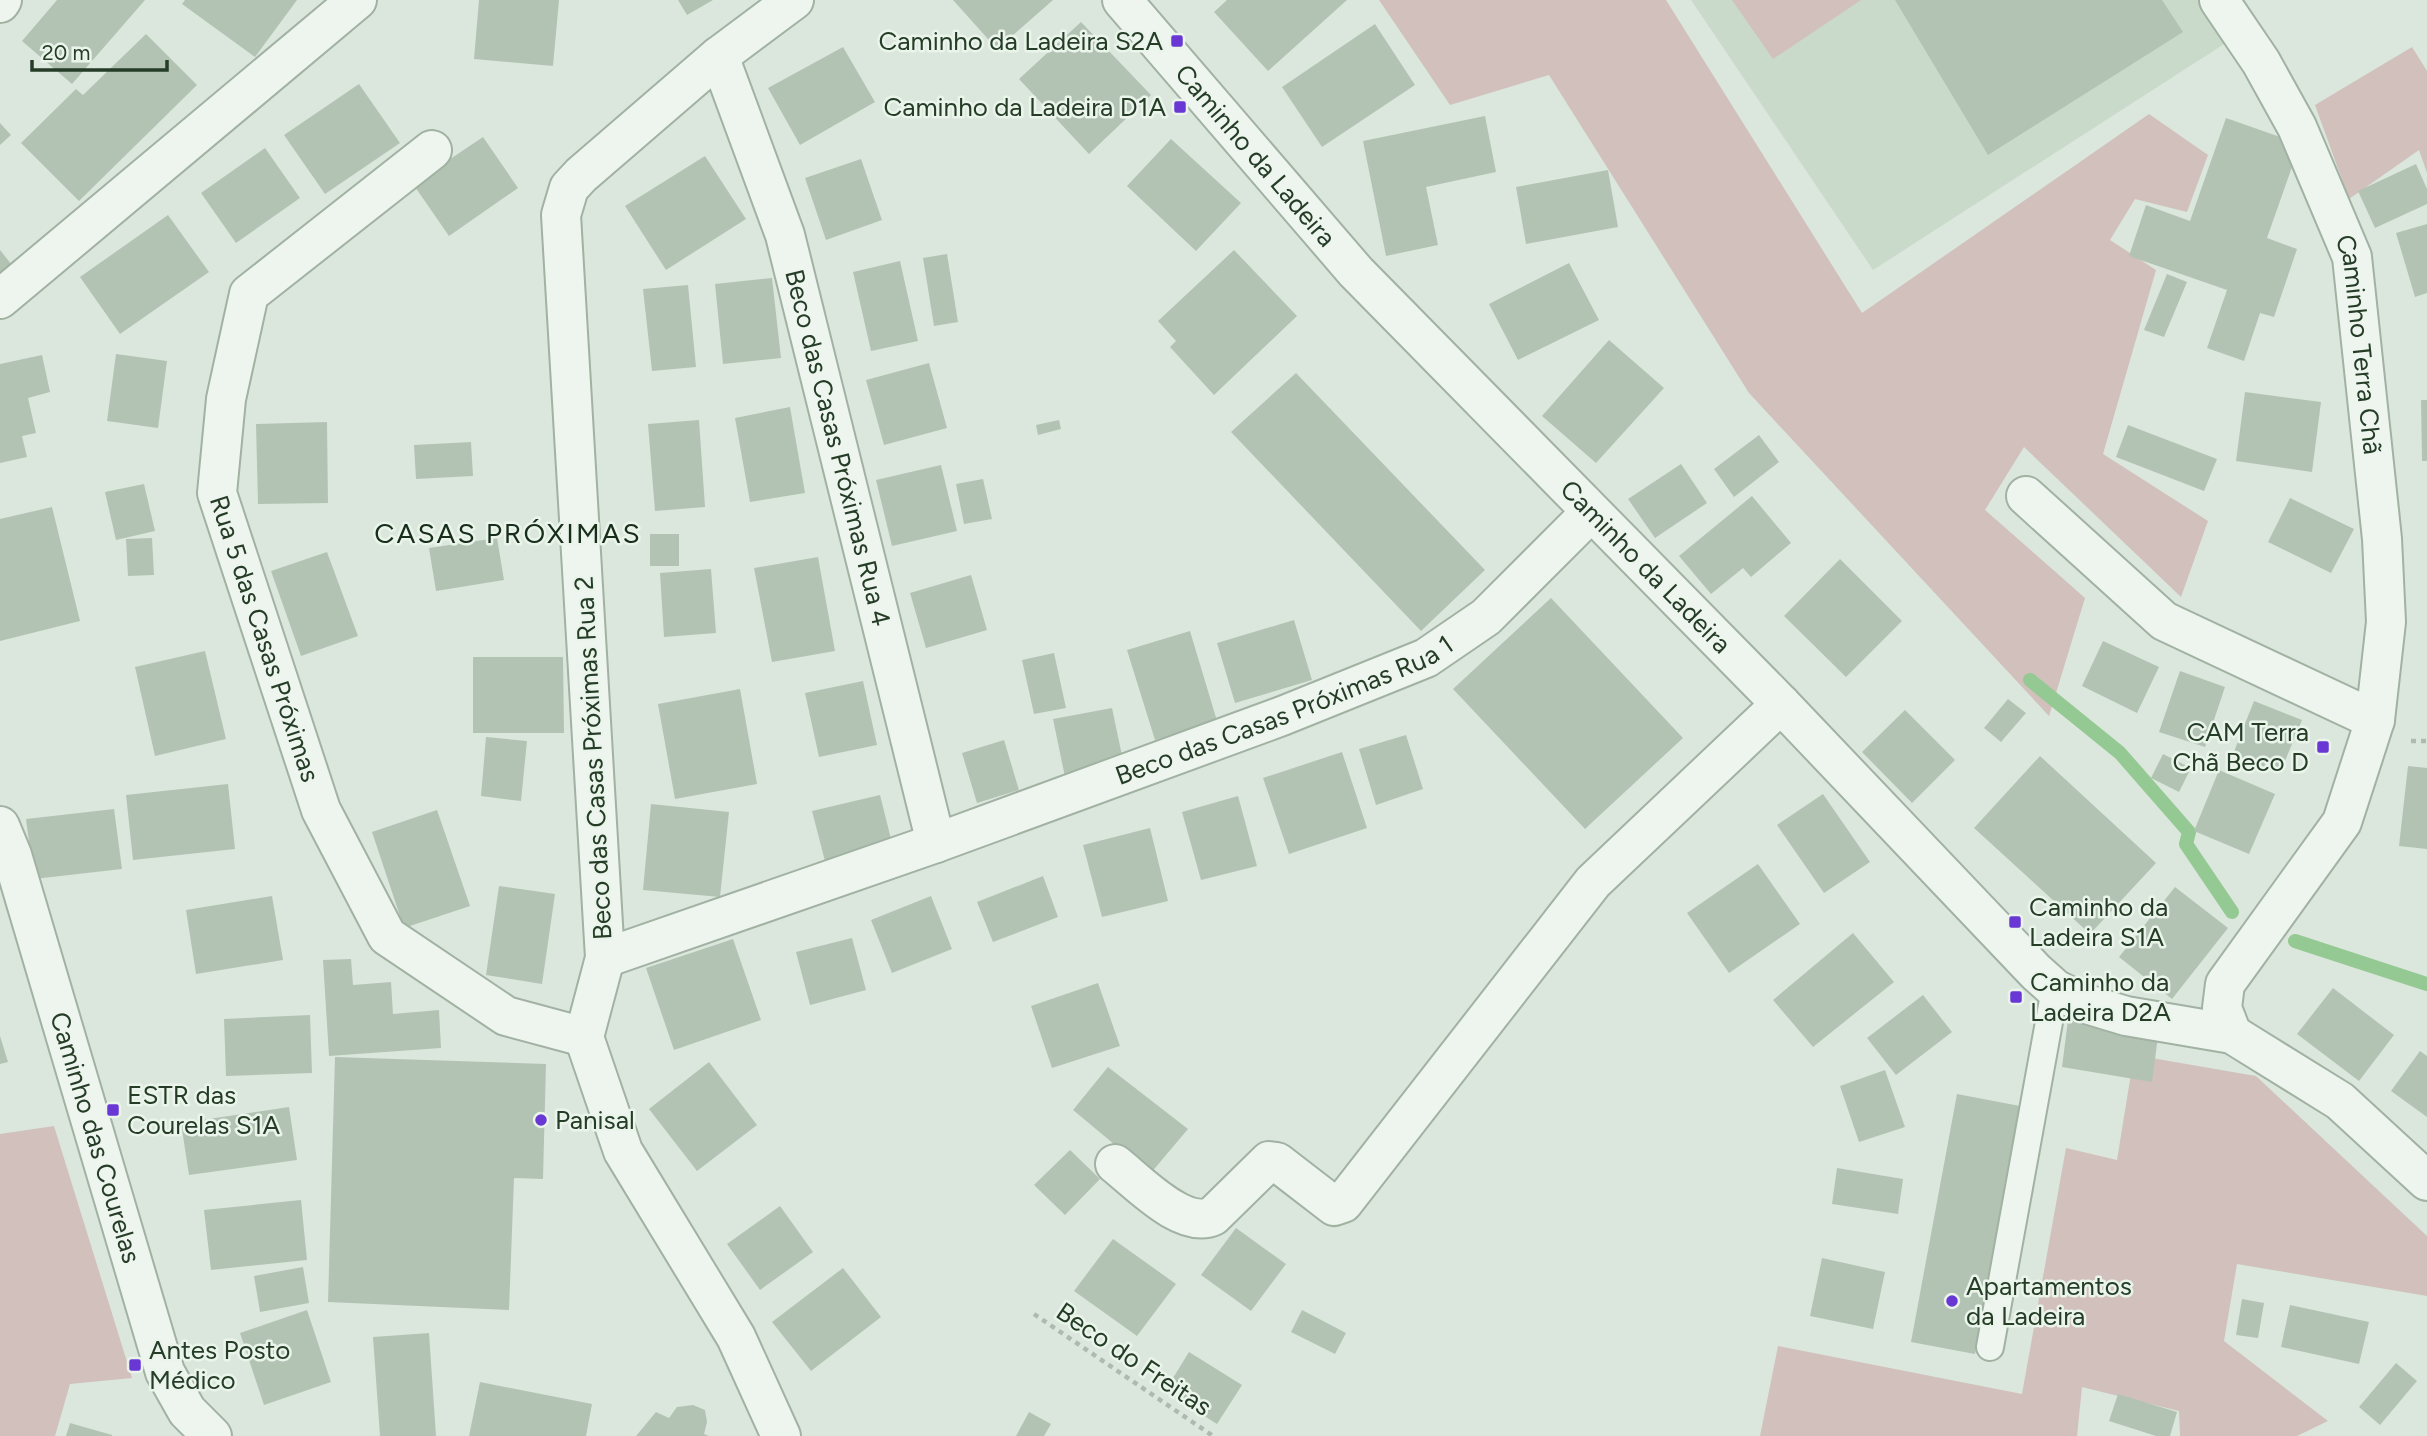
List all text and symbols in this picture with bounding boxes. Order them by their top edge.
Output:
place label: Caminho da Ladeira S2A [879,25,1163,57]
scale bar [32,28,166,72]
marker: Caminho da Ladeira S2A [1169,33,1185,49]
text: 20 m [42,40,90,65]
street label: Caminho da Ladeira [1169,58,1343,253]
place label: Caminho da Ladeira D1A [883,91,1166,123]
marker: Caminho da Ladeira D1A [1172,99,1188,115]
street label: Caminho Terra Chã [2328,229,2389,456]
street label: Beco das Casas Próximas Rua 4 [778,266,898,629]
street label: Caminho da Ladeira [1554,473,1738,660]
street label: Rua 5 das Casas Próximas [203,491,327,786]
district label: CASAS PRÓXIMAS [374,516,642,550]
street label: Beco das Casas Próximas Rua 2 [567,575,619,941]
street label: Beco das Casas Próximas Rua 1 [1111,628,1459,792]
place label: CAM Terra Chã Beco D [2173,716,2309,778]
marker: CAM Terra Chã Beco D [2315,739,2331,755]
place label: Caminho da Ladeira S1A [2029,891,2168,953]
marker: Caminho da Ladeira S1A [2007,914,2023,930]
place label: Caminho da Ladeira D2A [2030,966,2171,1028]
marker: Caminho da Ladeira D2A [2008,989,2024,1005]
street label: Caminho das Courelas [43,1008,148,1267]
place label: ESTR das Courelas S1A [127,1079,281,1141]
marker: ESTR das Courelas S1A [105,1102,121,1118]
place label: Panisal [555,1104,635,1136]
marker: Panisal [533,1112,549,1128]
place label: Apartamentos da Ladeira [1966,1270,2132,1332]
marker: Apartamentos da Ladeira [1944,1293,1960,1309]
street label: Beco do Freitas [1050,1295,1218,1423]
place label: Antes Posto Médico [149,1334,290,1396]
marker: Antes Posto Médico [127,1357,143,1373]

